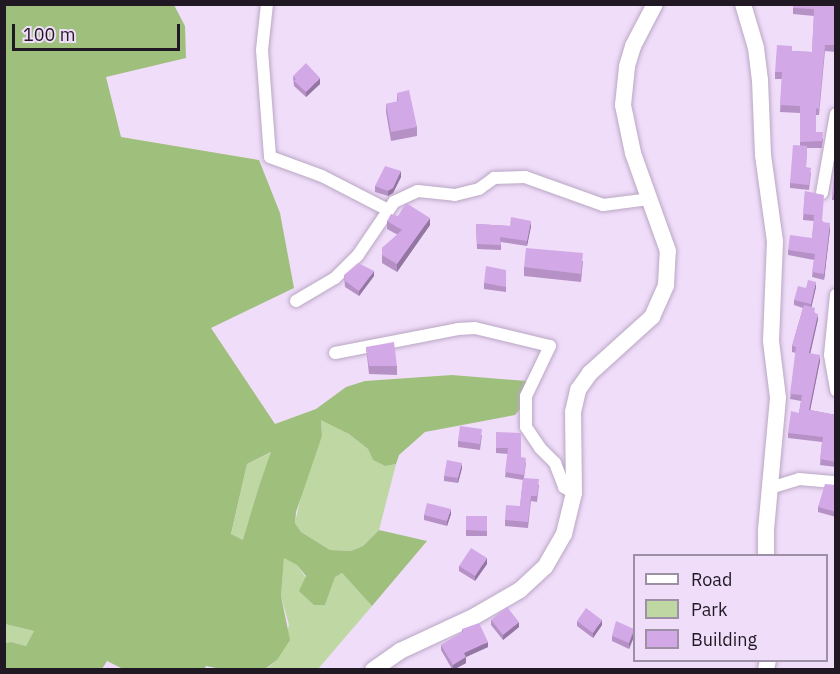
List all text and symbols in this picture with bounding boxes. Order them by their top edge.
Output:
scale bar [15,12,183,50]
text: 100 m [23,23,75,46]
legend [633,554,828,662]
text: Road [691,568,732,591]
text: Park [691,598,727,621]
text: Building [691,628,757,651]

